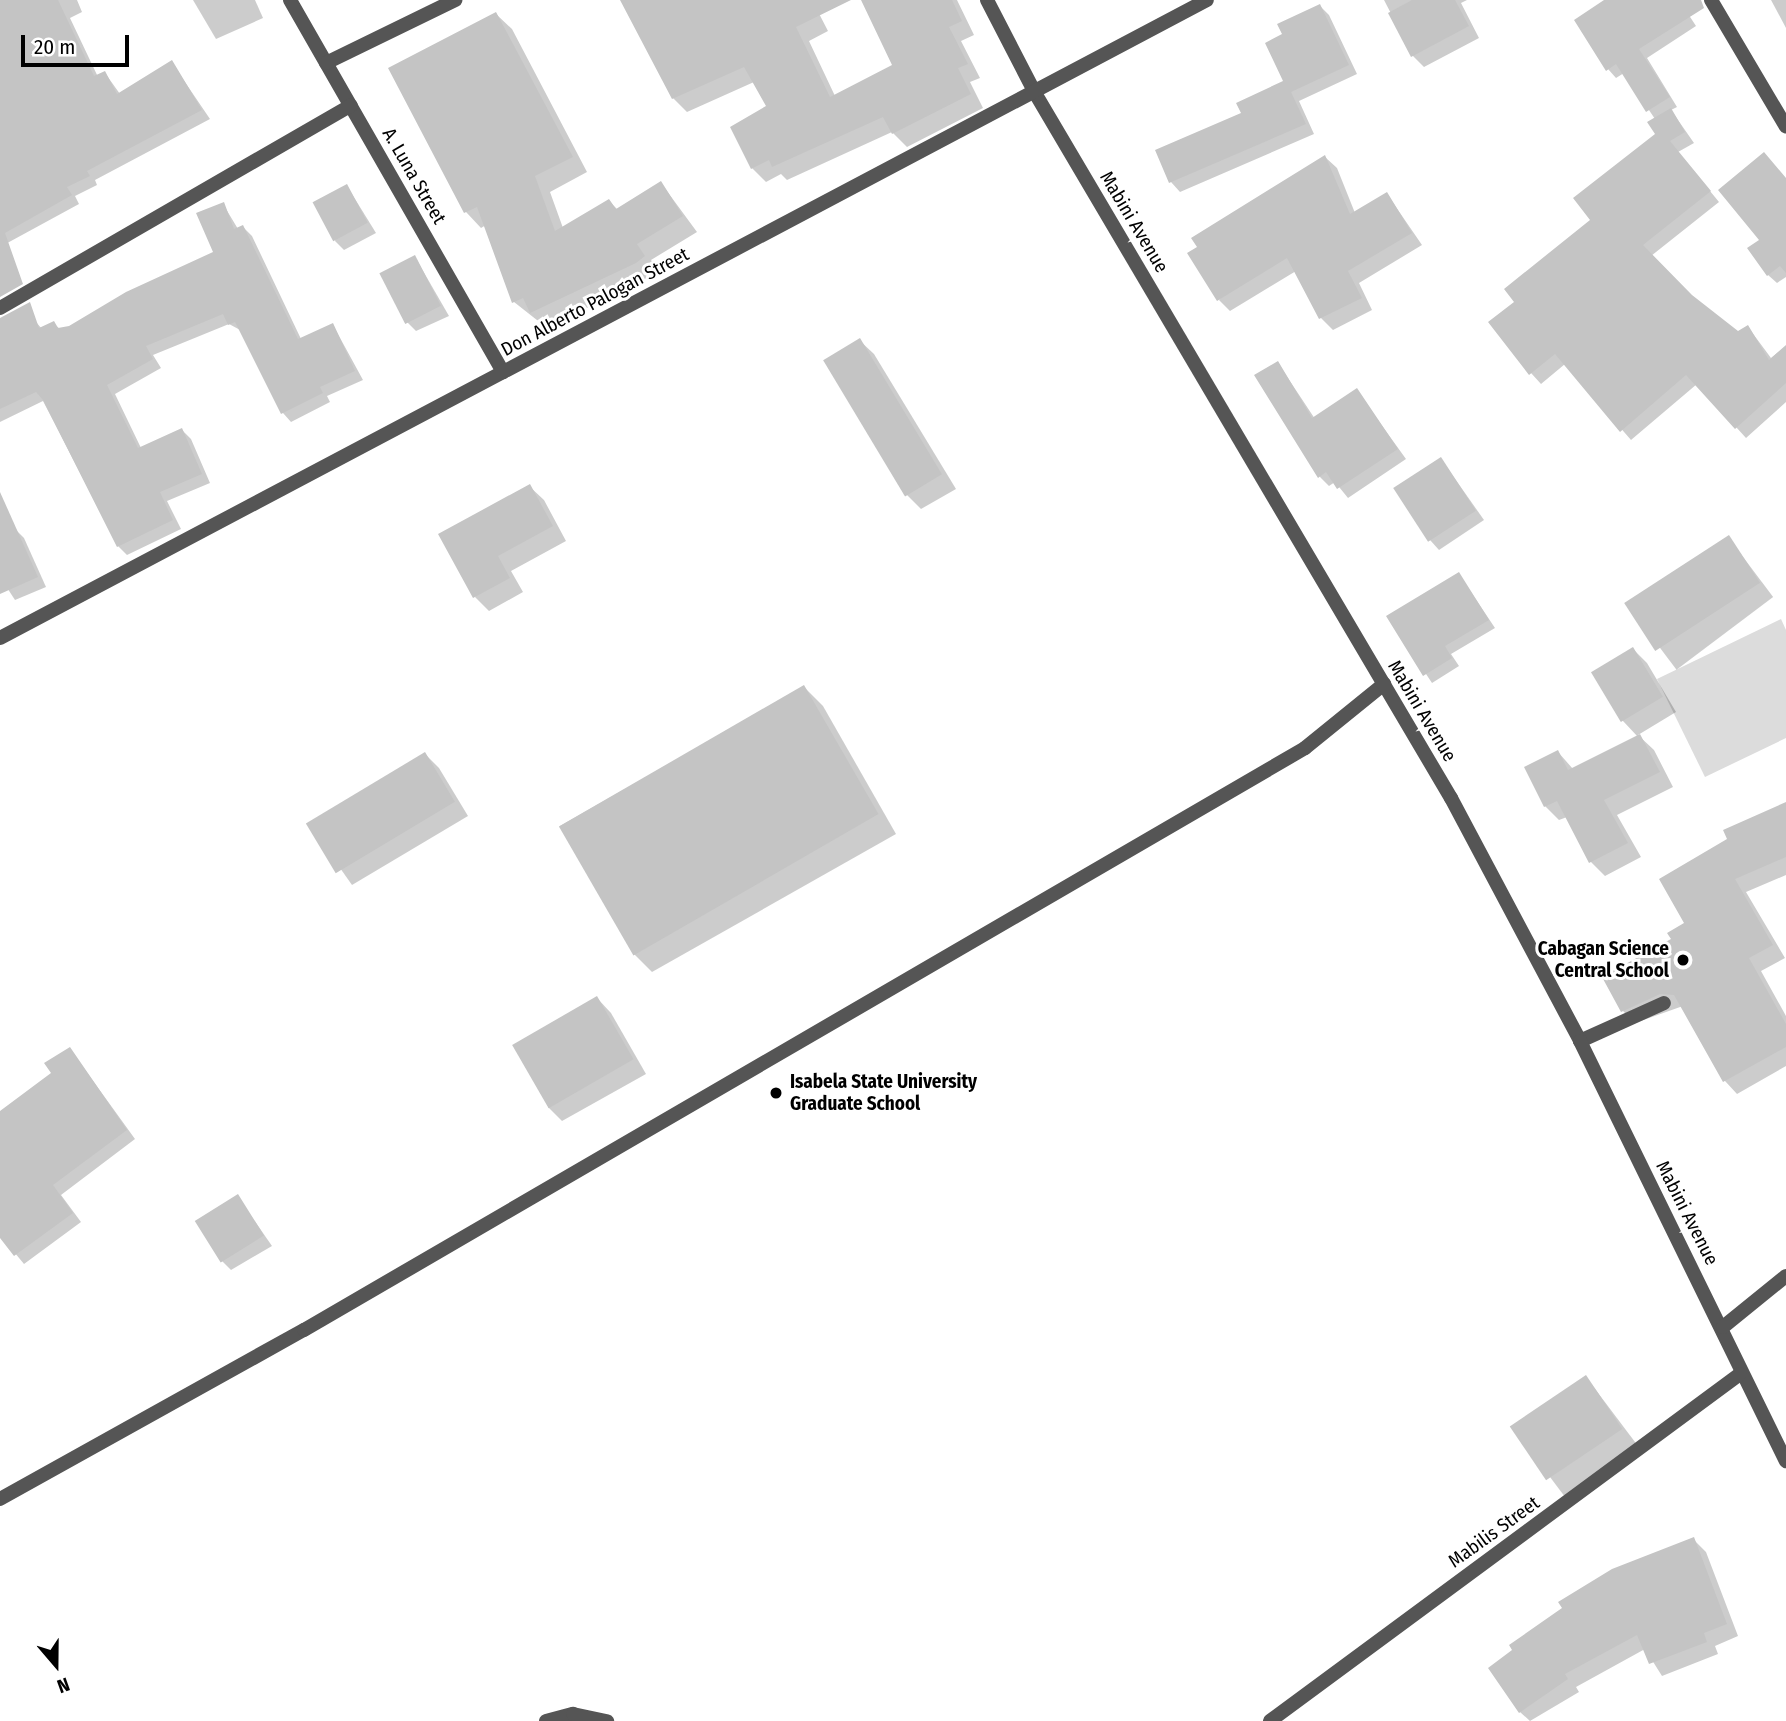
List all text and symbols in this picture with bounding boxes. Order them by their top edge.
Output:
scale bar [24,21,133,65]
text: 20 m [34,34,75,60]
street label: A. Luna Street [377,124,451,228]
street label: Mabini Avenue [1095,167,1173,277]
street label: Don Alberto Palogan Street [497,243,693,361]
street label: Mabini Avenue [1383,656,1461,766]
place label: Cabagan Science Central School [1538,938,1669,982]
marker: Cabagan Science Central School [1675,952,1691,968]
place label: Isabela State University Graduate School [790,1071,977,1115]
marker: Isabela State University Graduate School [768,1085,784,1101]
street label: Mabini Avenue [1651,1157,1723,1269]
street label: Mabilis Street [1444,1491,1544,1573]
north arrow [21,1630,91,1700]
text: N [54,1672,73,1698]

